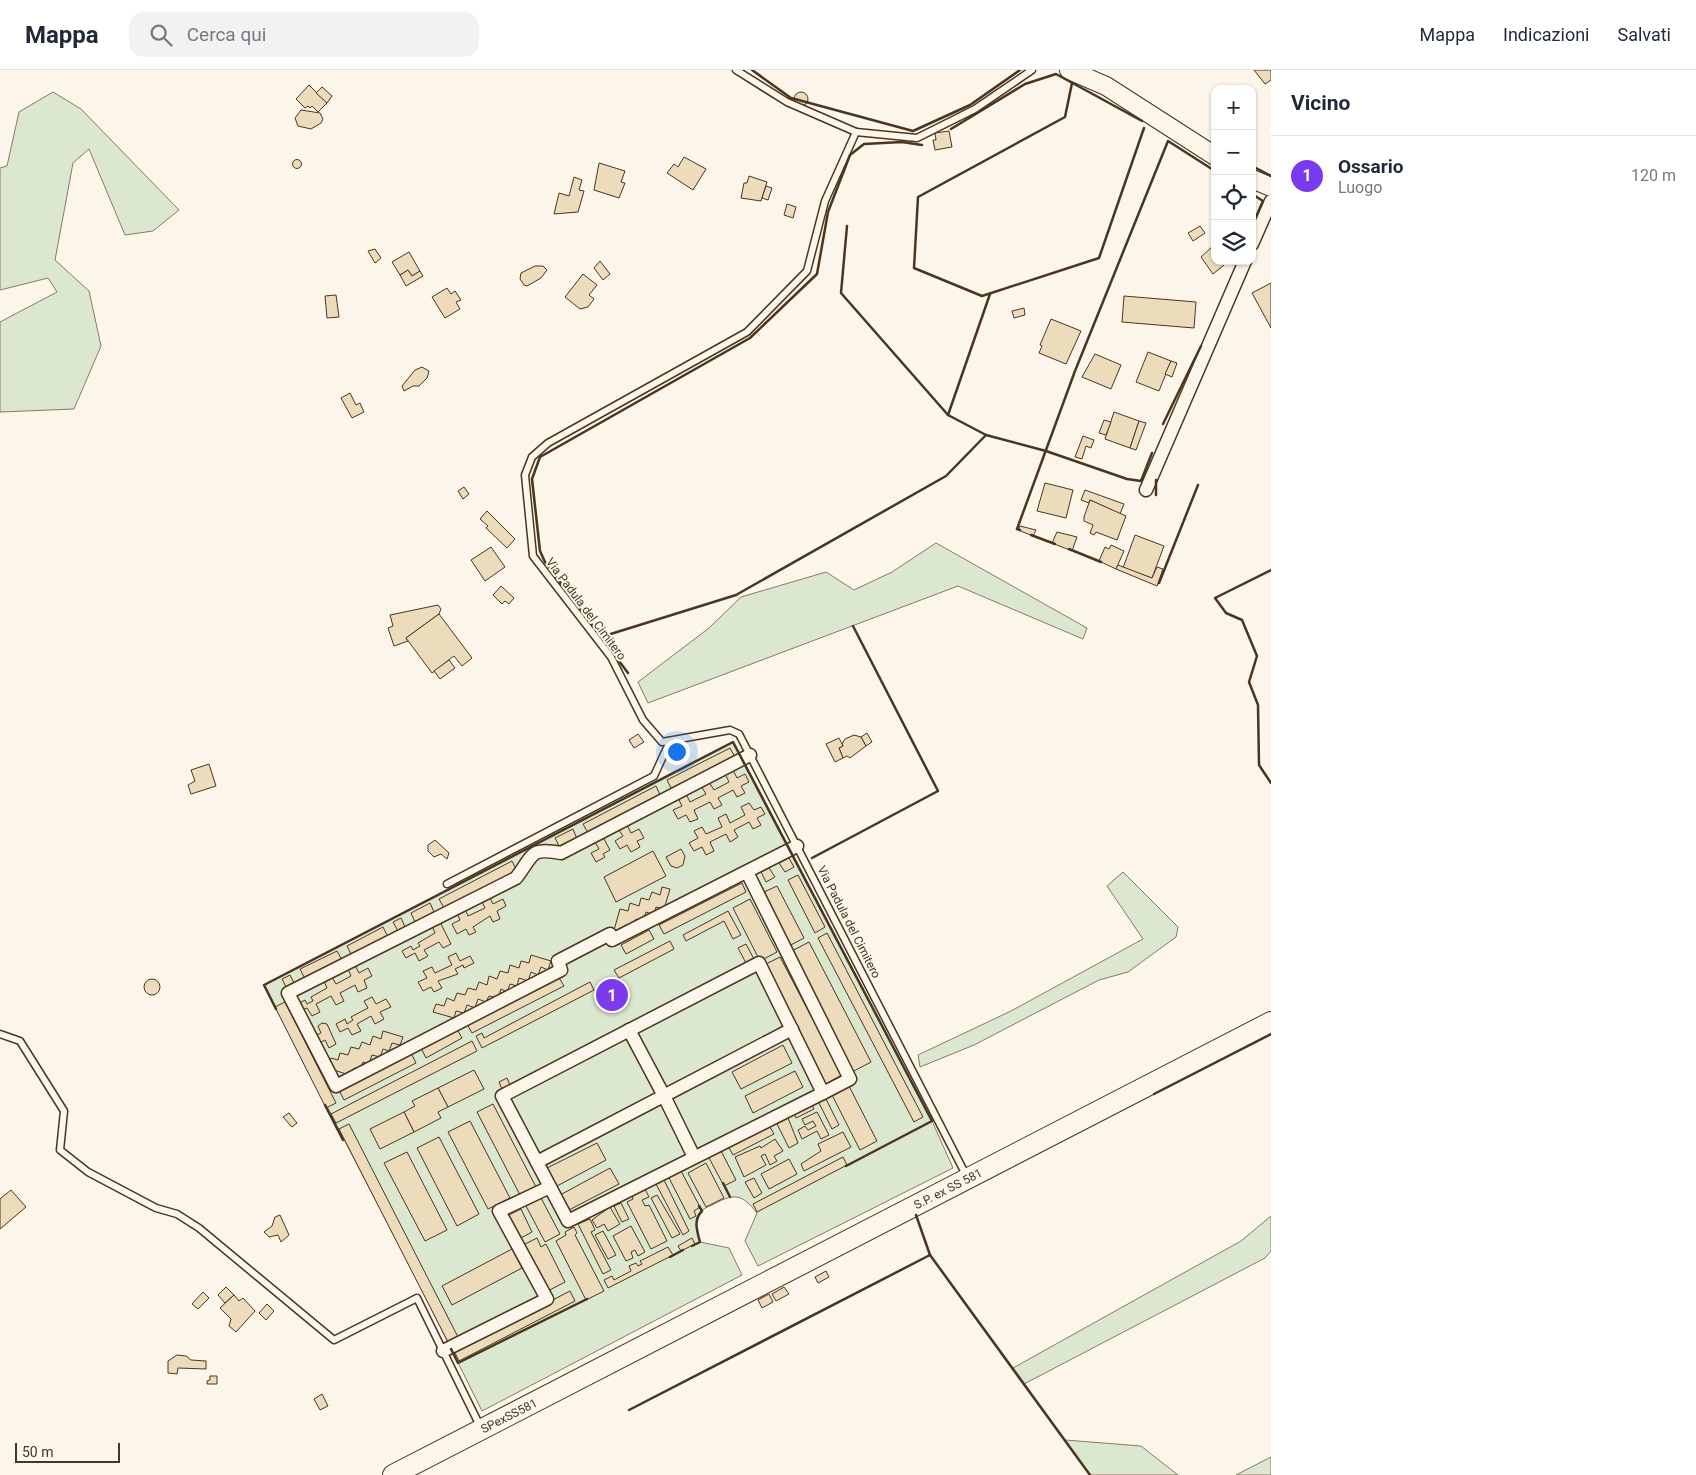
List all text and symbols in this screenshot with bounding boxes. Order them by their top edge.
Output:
search box [129,12,479,57]
text: Mappa [25,21,99,49]
icon: search [147,21,175,49]
text: Cerca qui [187,23,266,46]
text: Mappa [1420,24,1475,45]
text: Indicazioni [1503,24,1590,45]
text: Salvati [1618,24,1671,45]
map controls [1211,85,1256,265]
button: + [1211,85,1256,130]
text: Vicino [1291,91,1350,115]
button: − [1211,130,1256,175]
text: Ossario [1338,155,1404,178]
text: 1 [1302,166,1312,185]
text: 120 m [1631,166,1676,185]
button: locate [1211,175,1256,220]
text: Luogo [1338,178,1382,197]
button: layers [1211,220,1256,265]
street label: Via Padula del Cimitero [543,555,629,663]
your location [664,739,690,765]
street label: Via Padula del Cimitero [815,863,883,981]
pin: 1 [596,976,628,1014]
street label: S.P. ex SS 581 [911,1166,985,1212]
street label: SPexSS581 [478,1396,540,1436]
scale bar [15,1440,120,1463]
text: 50 m [22,1444,54,1460]

